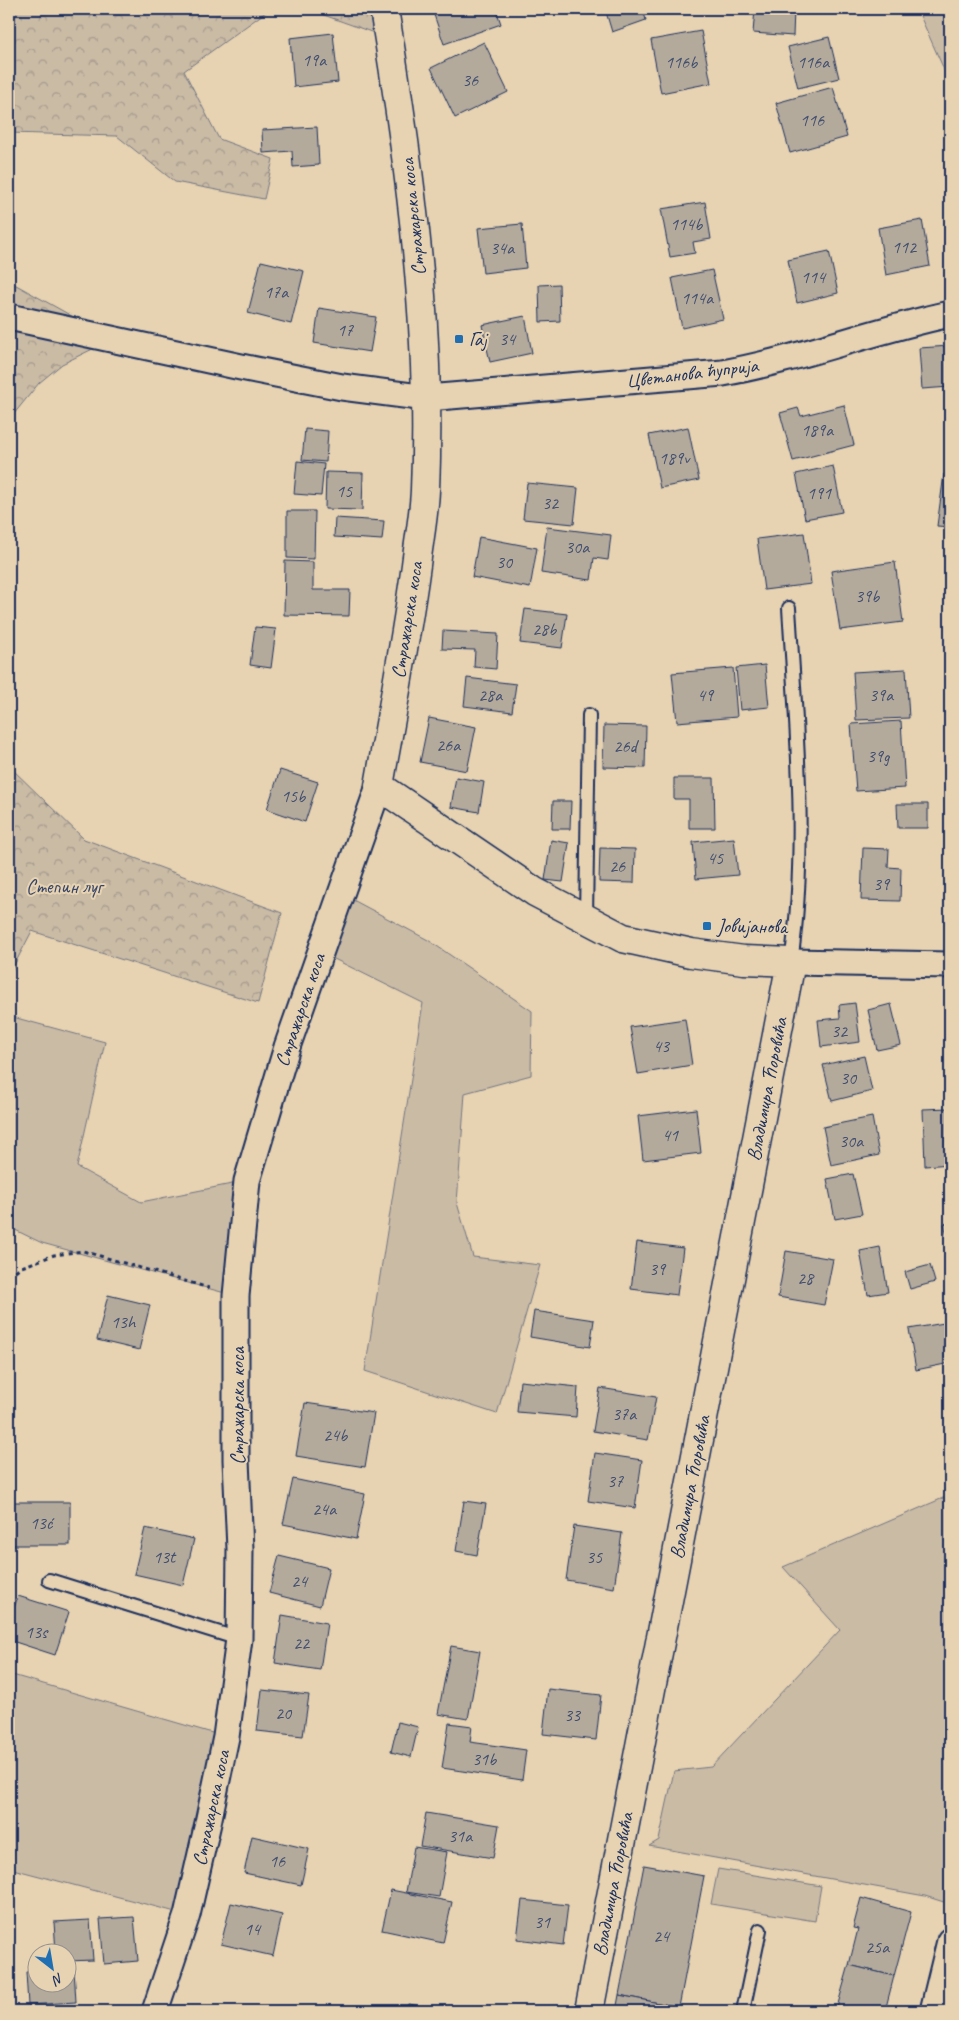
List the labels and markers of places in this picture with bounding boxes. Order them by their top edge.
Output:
place label: Гај [469,327,489,352]
marker: Гај [453,333,465,345]
place label: Јовијанова [716,914,789,939]
marker: Јовијанова [701,920,713,932]

